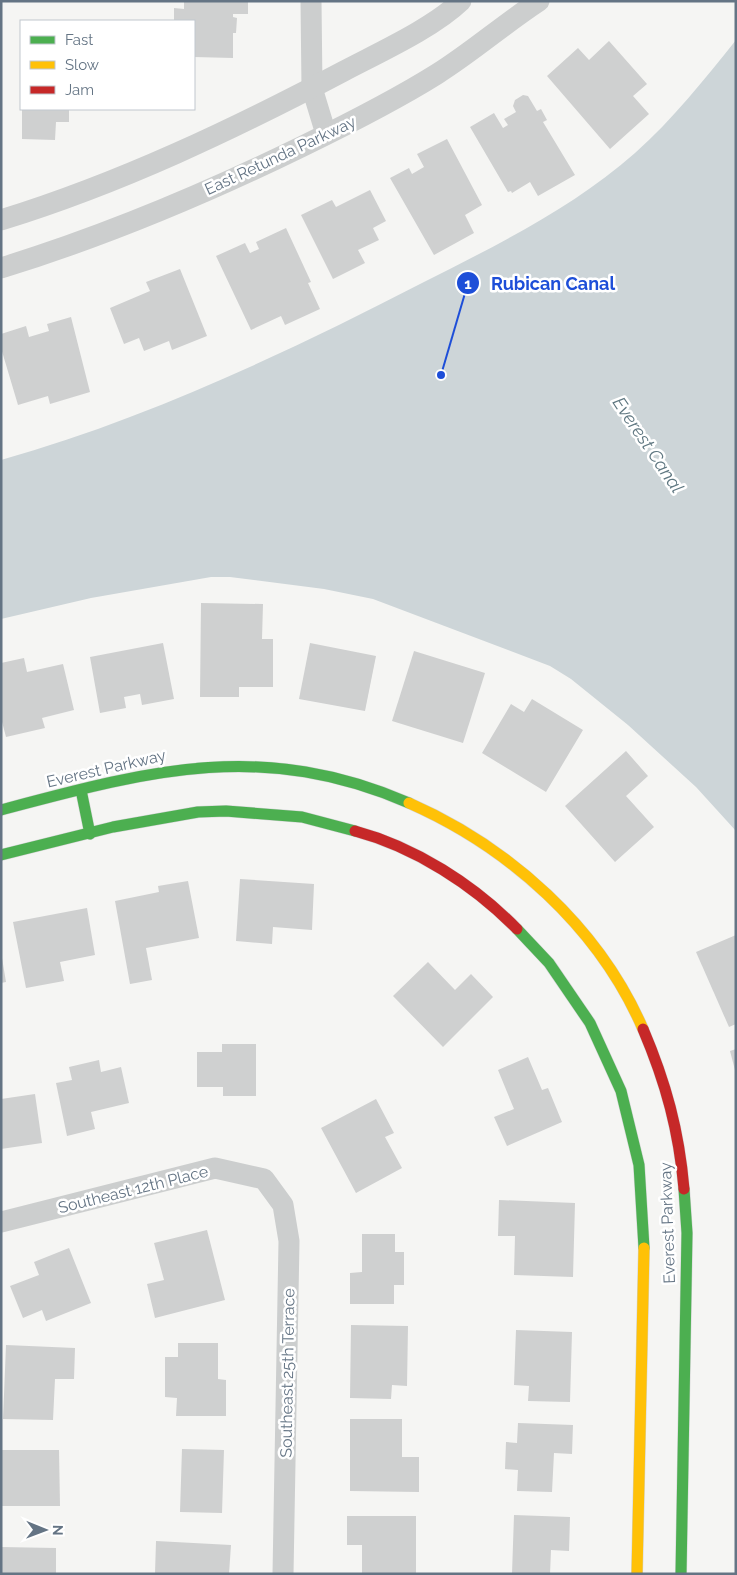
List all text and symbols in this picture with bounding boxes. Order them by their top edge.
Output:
legend [20,20,195,110]
text: Fast [65,31,93,49]
text: Slow [65,56,99,74]
text: Jam [65,81,94,99]
street label: East Retunda Parkway [202,112,359,199]
callout: Rubican Canal [456,267,625,300]
text: Rubican Canal [491,273,615,294]
text: 1 [464,275,472,293]
water label: Everest Canal [609,393,688,497]
street label: Everest Parkway [45,745,168,791]
street label: Southeast 12th Place [56,1162,210,1217]
street label: Everest Parkway [656,1162,679,1284]
street label: Southeast 25th Terrace [277,1288,298,1458]
north arrow [20,1505,70,1555]
text: N [50,1525,66,1536]

